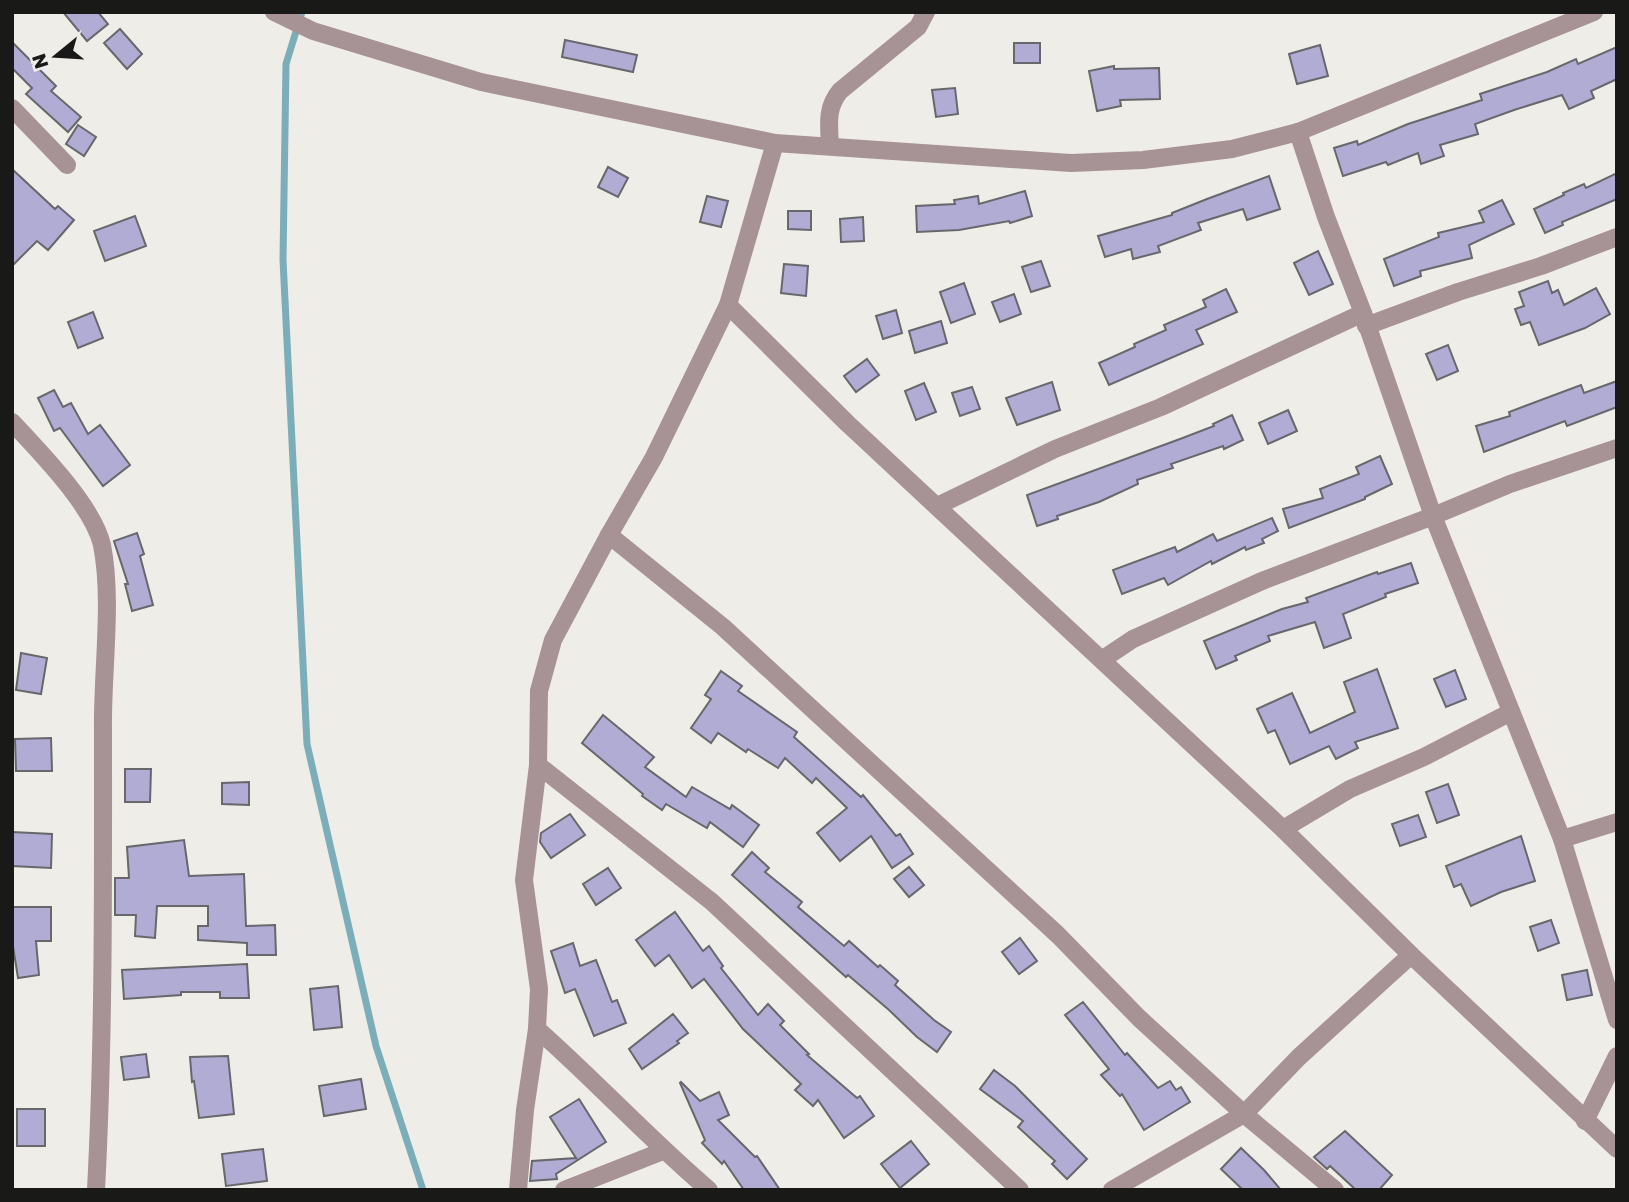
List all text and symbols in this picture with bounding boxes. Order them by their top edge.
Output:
north arrow [21,21,91,91]
text: N [26,51,53,72]

